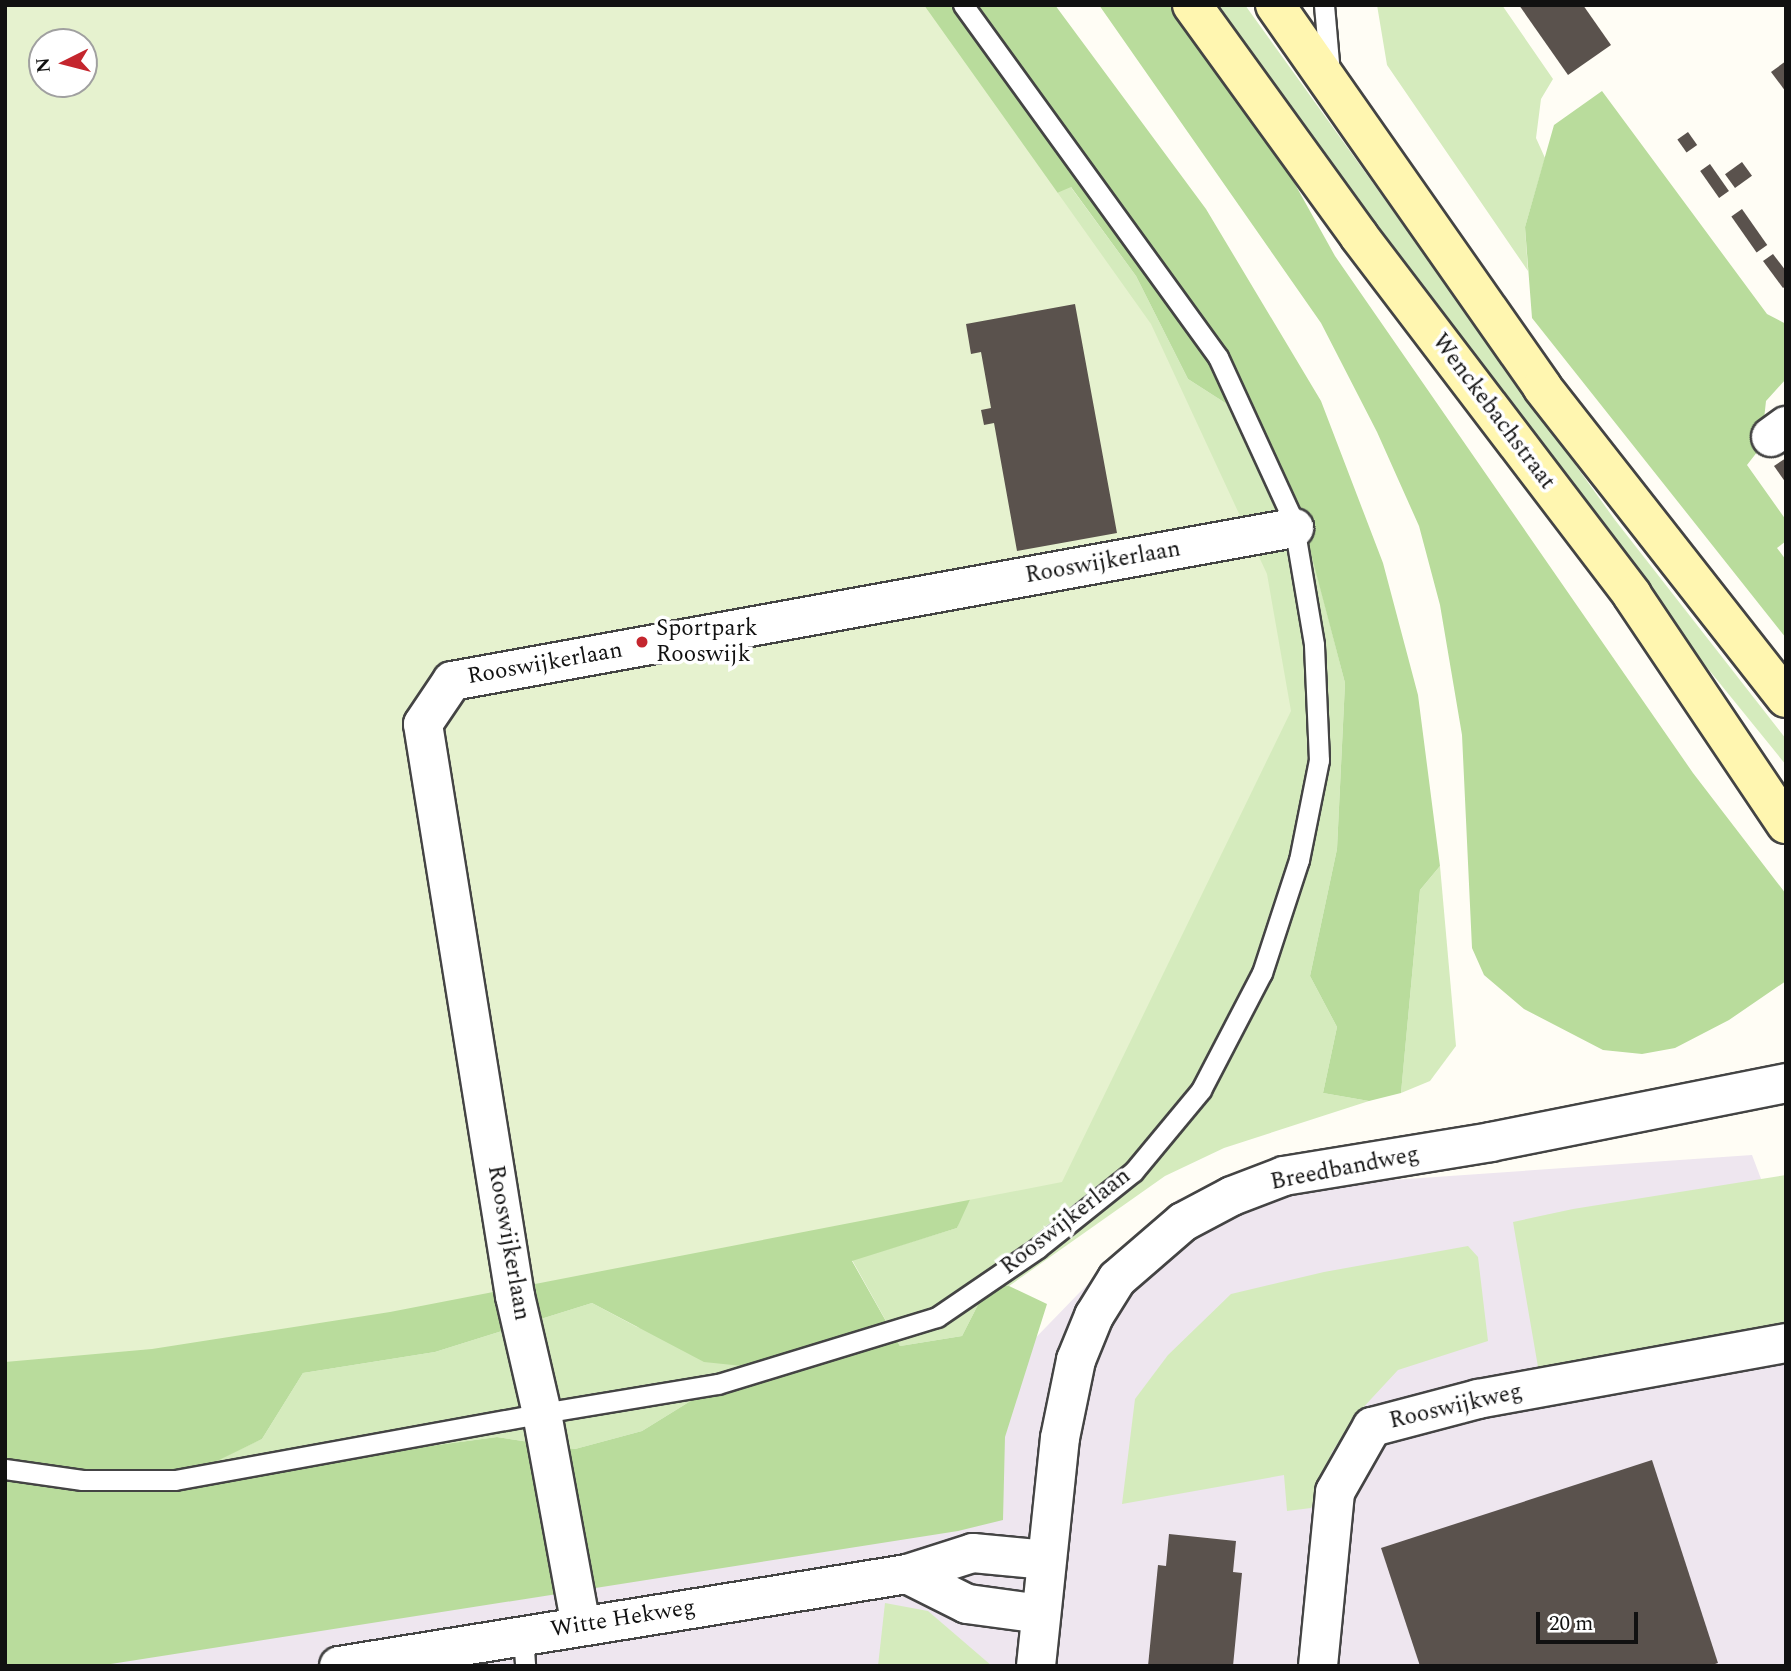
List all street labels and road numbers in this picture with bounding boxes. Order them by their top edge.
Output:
street label: Wenckebachstraat [1425,329,1561,495]
street label: Rooswijkerlaan [1023,536,1183,590]
street label: Rooswijkerlaan [465,637,625,691]
street label: Breedbandweg [1268,1141,1422,1197]
street label: Rooswijkerlaan [481,1163,535,1323]
street label: Rooswijkerlaan [996,1163,1136,1281]
street label: Rooswijkweg [1387,1378,1525,1436]
street label: Witte Hekweg [549,1594,697,1644]

